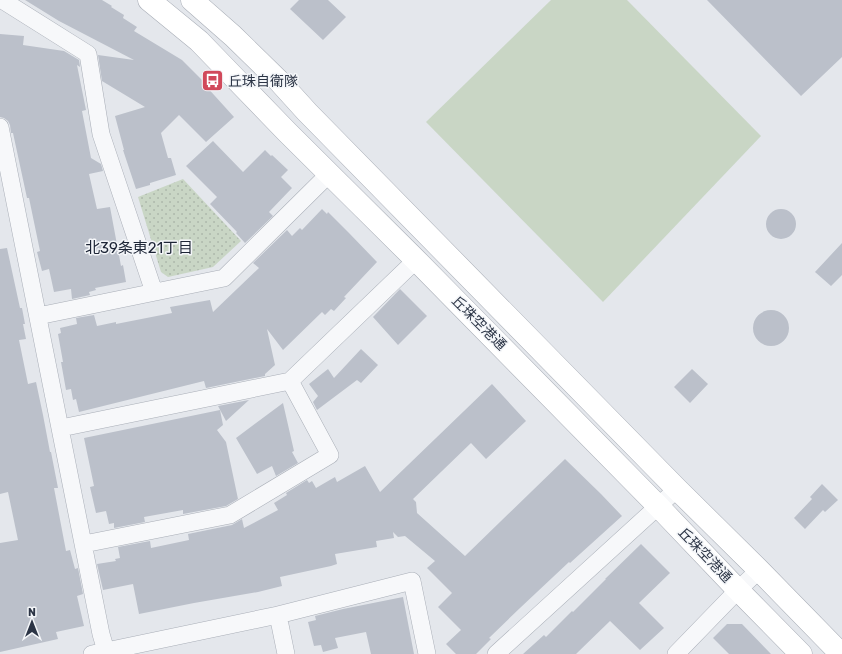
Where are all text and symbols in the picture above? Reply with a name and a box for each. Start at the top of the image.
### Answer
bus stop icon: 丘珠自衛隊 [199,68,225,94]
place label: 丘珠自衛隊 [228,73,298,90]
district label: 北39条東21丁目 [85,239,193,257]
street label: 丘珠空港通 [448,292,510,354]
street label: 丘珠空港通 [675,524,735,586]
north arrow [12,602,52,642]
text: N [28,606,36,619]

